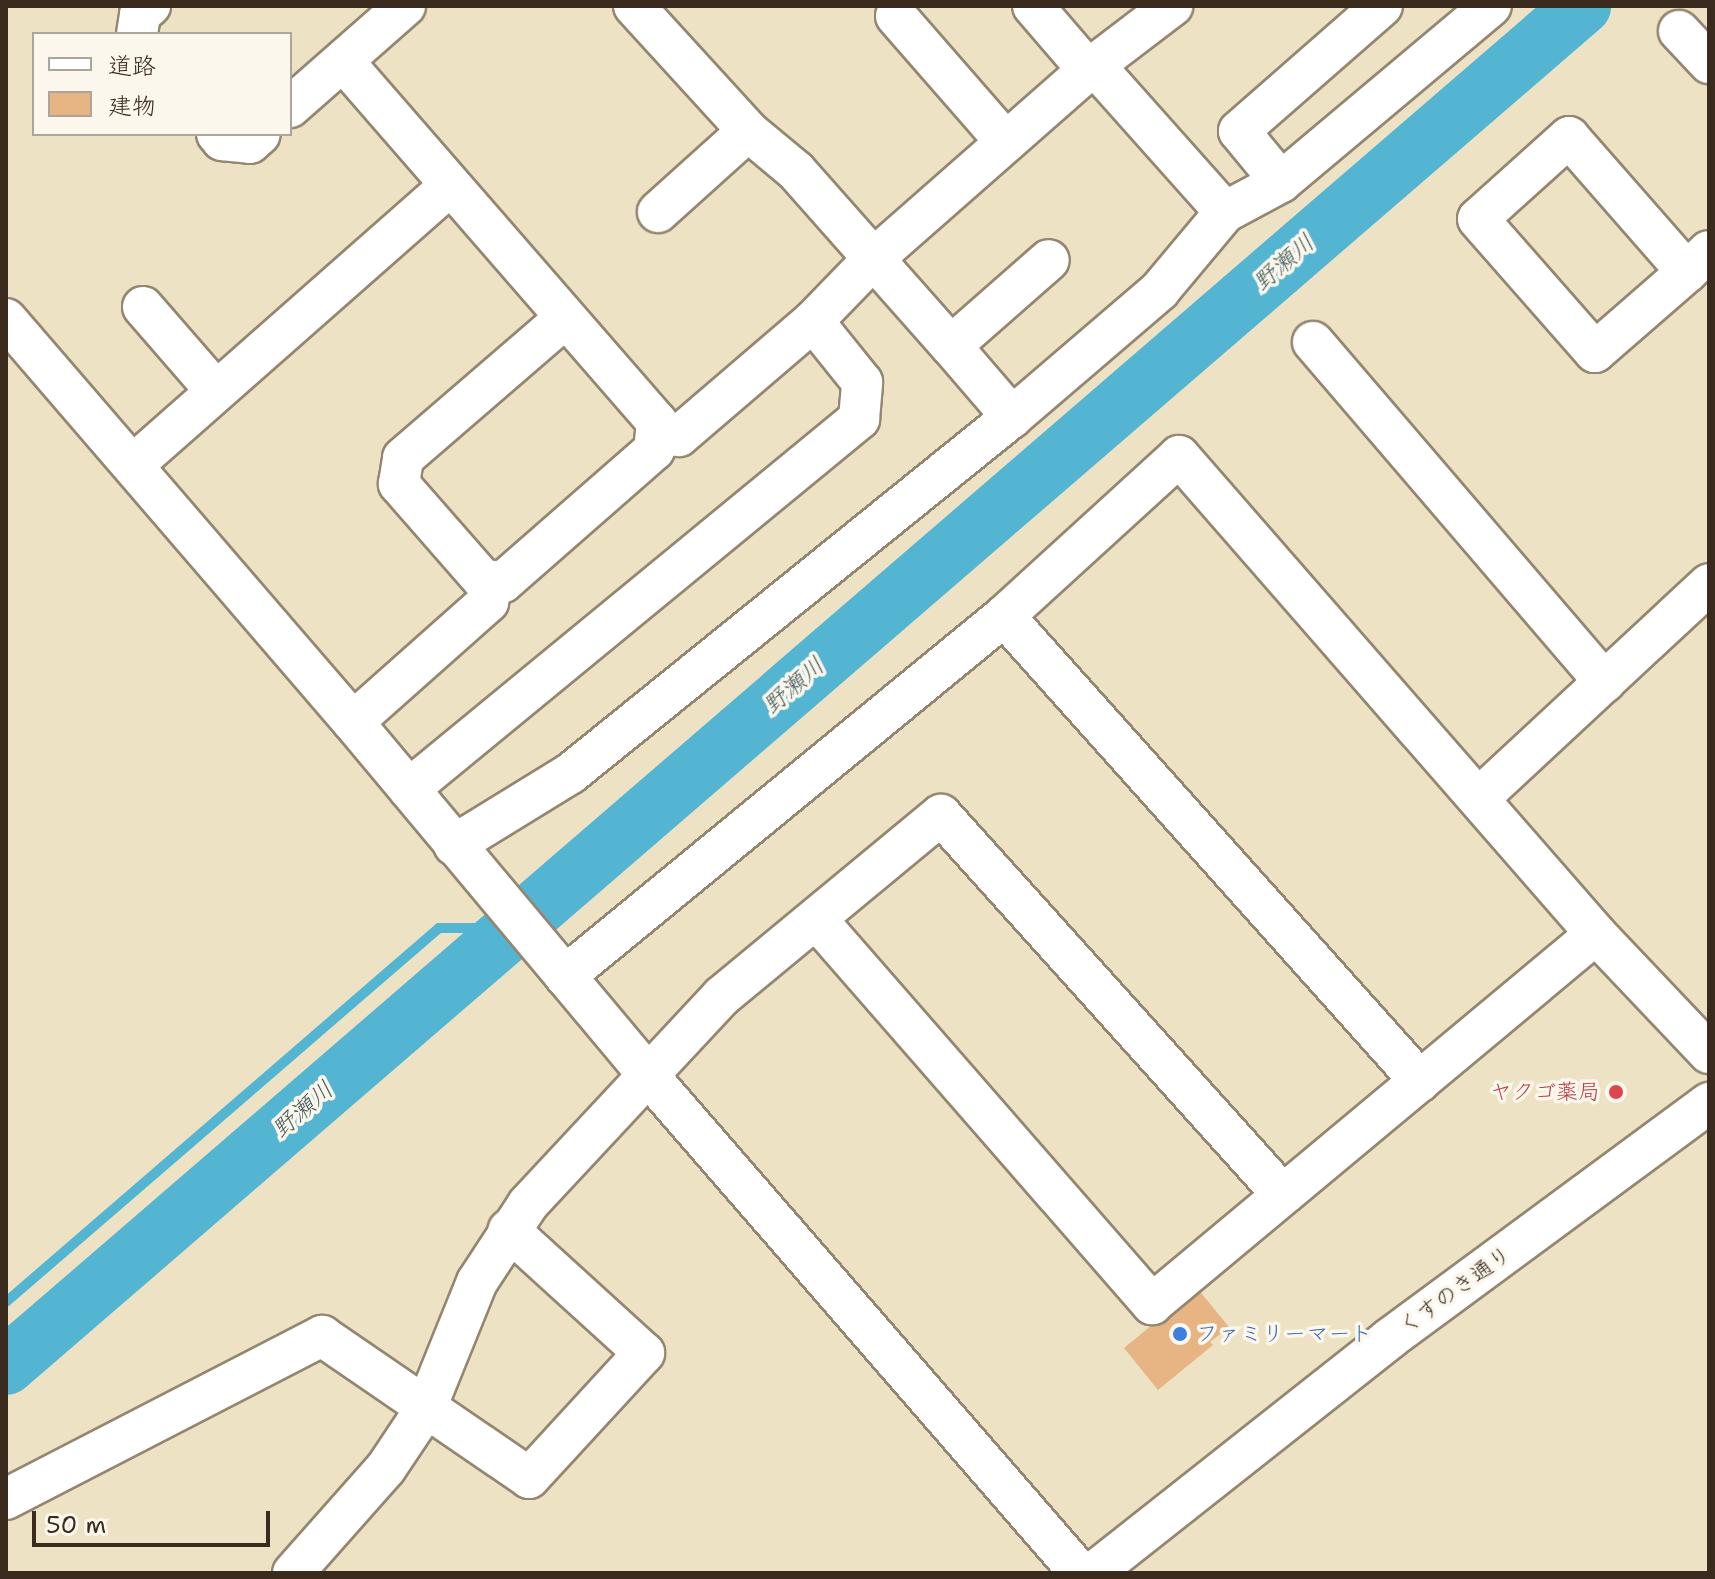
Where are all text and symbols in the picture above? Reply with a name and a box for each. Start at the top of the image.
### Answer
legend [32,32,292,136]
text: 道路 [108,50,156,82]
text: 建物 [108,90,156,122]
water label: 野瀬川 [1247,229,1321,297]
water label: 野瀬川 [757,652,831,720]
water label: 野瀬川 [266,1076,340,1144]
place label: ヤクゴ薬局 [1490,1079,1600,1105]
marker: ヤクゴ薬局 [1607,1083,1625,1101]
street label: くすのき通り [1394,1241,1516,1339]
place label: ファミリーマート [1196,1321,1372,1347]
marker: ファミリーマート [1171,1325,1189,1343]
scale bar [36,1495,274,1545]
text: 50 m [46,1509,106,1541]

